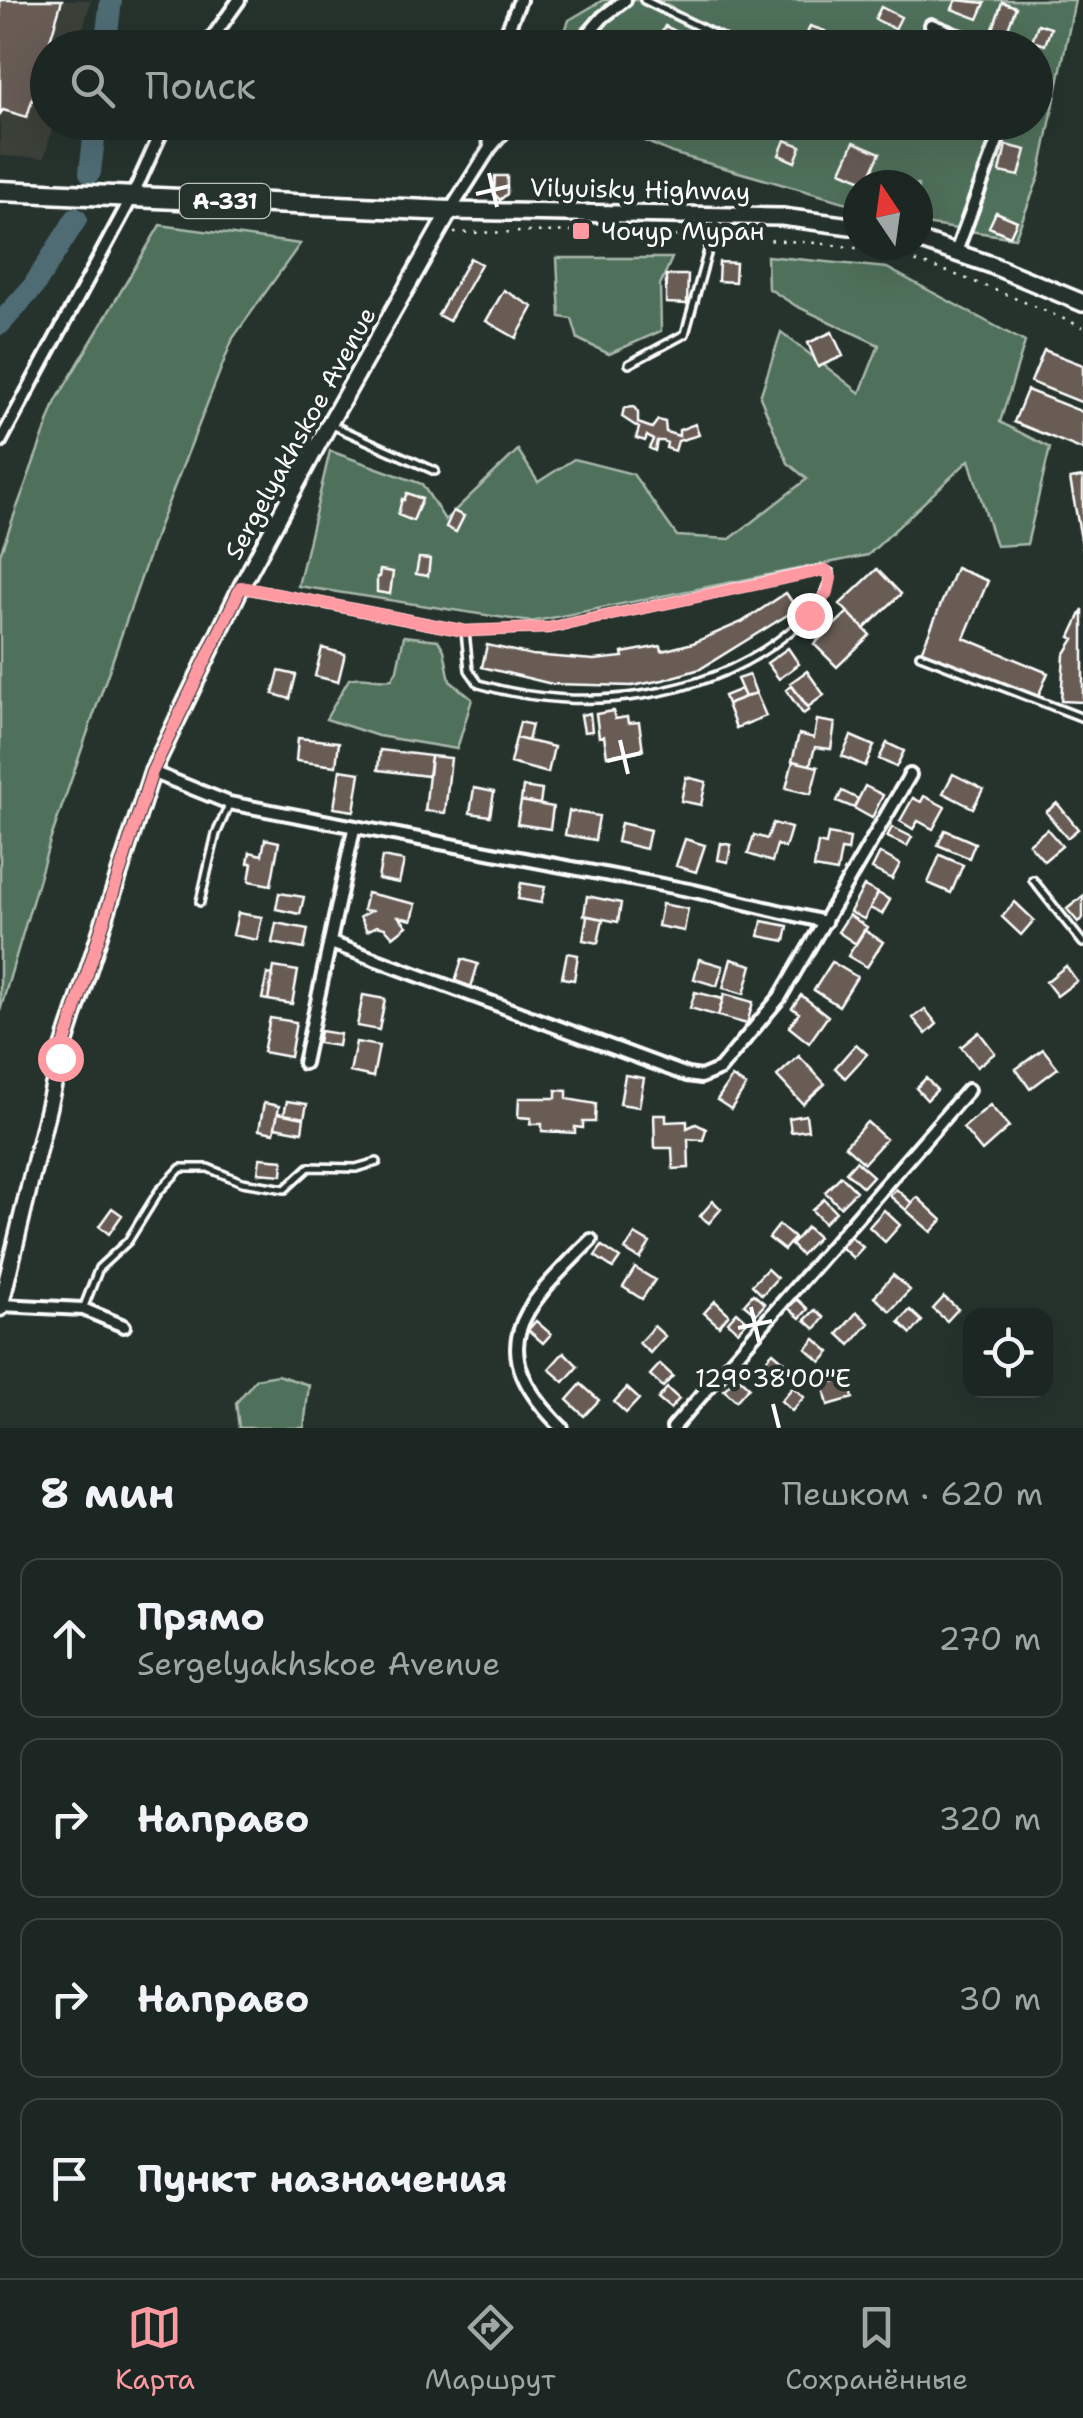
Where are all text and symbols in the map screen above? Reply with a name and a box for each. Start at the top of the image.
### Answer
search box [30,30,1053,140]
icon: search [65,58,120,113]
text: Поиск [145,60,256,111]
street label: Vilyuisky Highway [530,170,750,208]
north arrow [843,170,933,260]
road number: А-331 [180,184,270,218]
place label: Чочур Муран [601,214,765,248]
marker: Чочур Муран [570,220,592,242]
street label: Sergelyakhskoe Avenue [216,301,384,565]
route end [787,593,833,639]
route start [38,1036,84,1082]
map controls [963,1308,1053,1398]
button: locate [963,1308,1053,1398]
text: 129°38'00"E [695,1361,851,1395]
text: 8 мин [40,1465,175,1521]
text: Пешком · 620 m [782,1472,1043,1515]
text: Прямо [137,1591,265,1642]
icon: ahead [42,1611,97,1666]
text: 270 m [938,1617,1041,1660]
text: Sergelyakhskoe Avenue [137,1642,500,1685]
icon: right [42,1791,97,1846]
text: Направо [137,1793,310,1844]
text: 320 m [938,1797,1041,1840]
icon: right [42,1971,97,2026]
text: Направо [137,1973,310,2024]
text: 30 m [958,1977,1041,2020]
icon: arrive [42,2151,97,2206]
text: Пункт назначения [137,2153,507,2204]
tab: Карта [115,2300,195,2398]
tab: Маршрут [425,2300,555,2398]
tab: Сохранённые [785,2300,968,2398]

